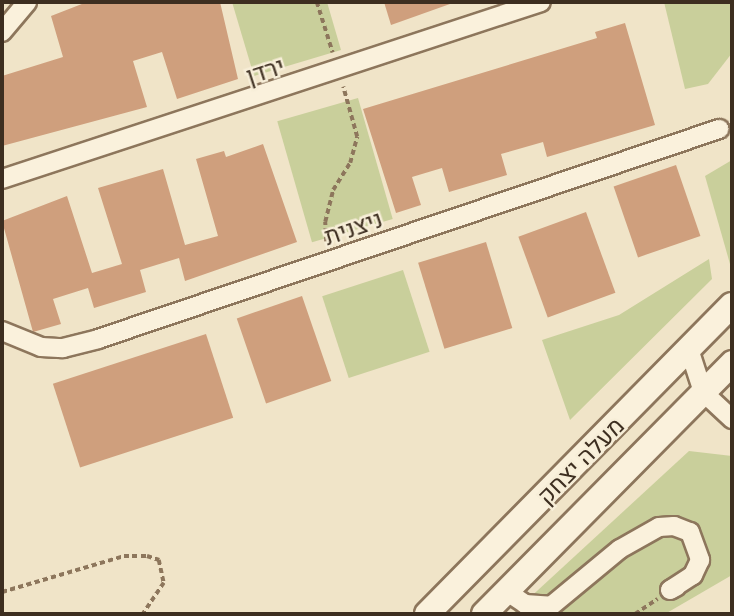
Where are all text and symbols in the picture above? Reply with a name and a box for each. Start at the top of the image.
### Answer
street label: ירדן [242,50,288,90]
street label: ניצנית [320,204,386,250]
street label: מעלה יצחק [530,410,630,510]

